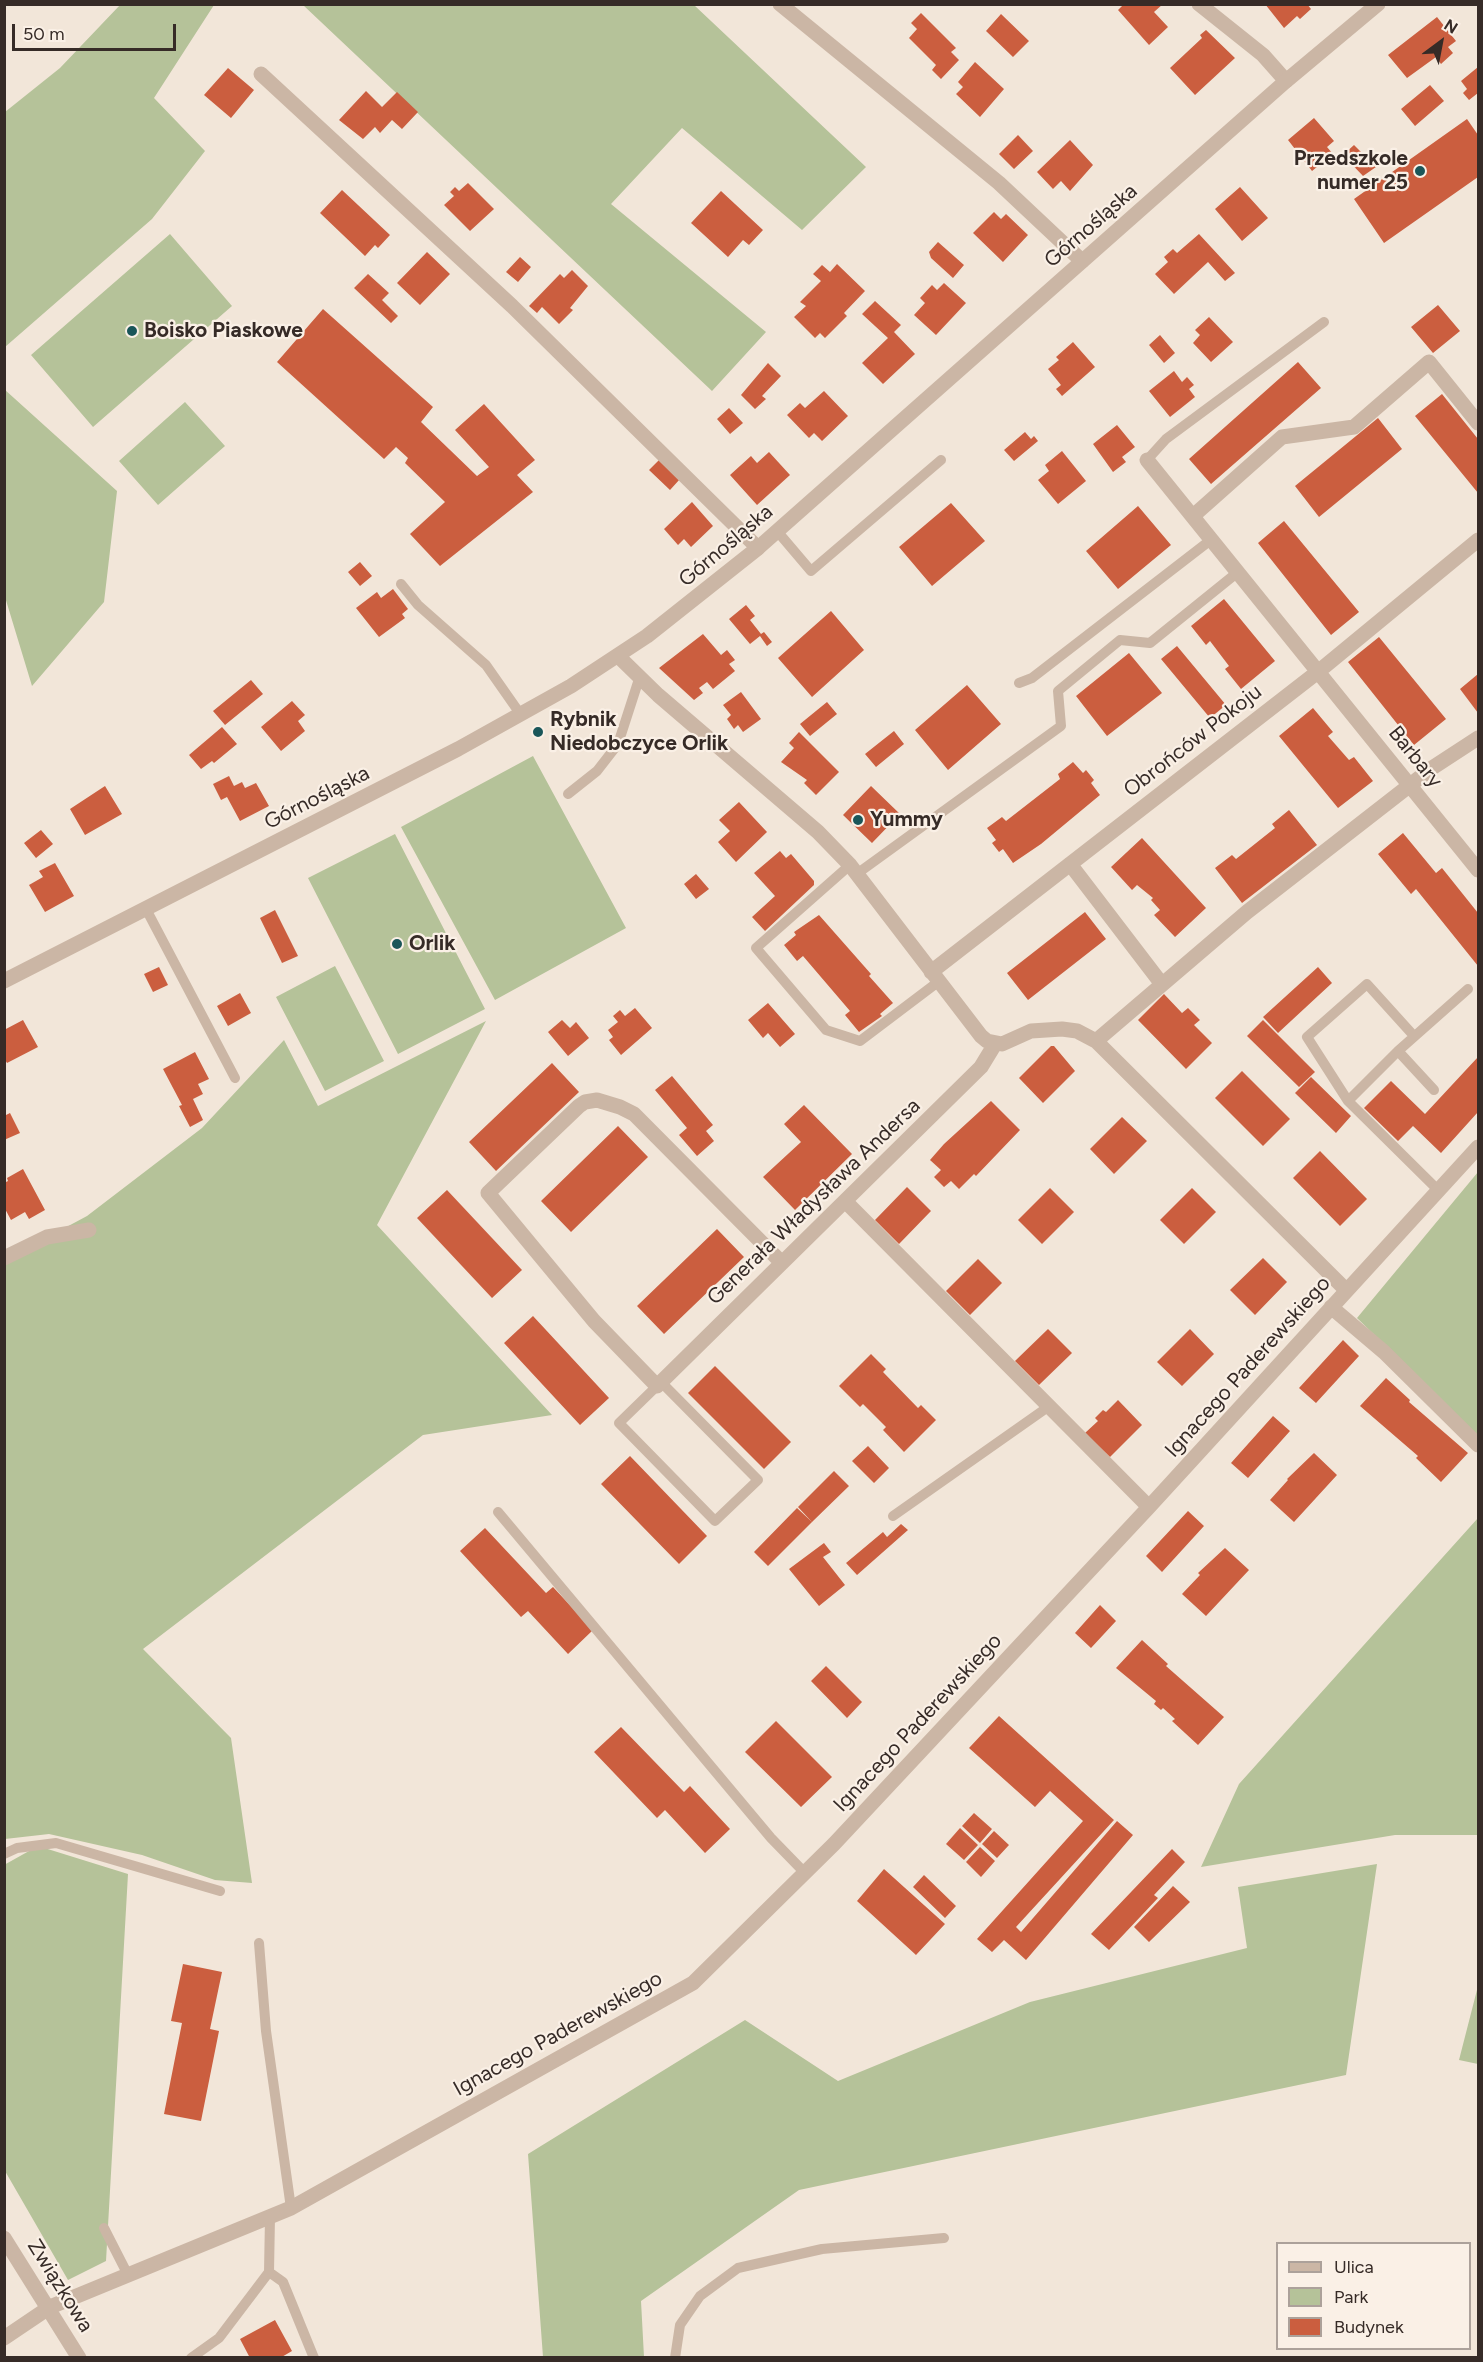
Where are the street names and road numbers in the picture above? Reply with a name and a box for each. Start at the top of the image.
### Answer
street label: Górnośląska [1039,179,1143,273]
street label: Górnośląska [674,499,778,593]
street label: Obrońców Pokoju [1119,679,1267,803]
street label: Barbary [1383,721,1447,793]
street label: Górnośląska [260,761,374,835]
street label: Generała Władysława Andersa [702,1094,926,1310]
street label: Ignacego Paderewskiego [1160,1271,1336,1463]
street label: Ignacego Paderewskiego [829,1628,1007,1818]
street label: Ignacego Paderewskiego [449,1966,667,2102]
street label: Związkowa [22,2235,98,2337]

